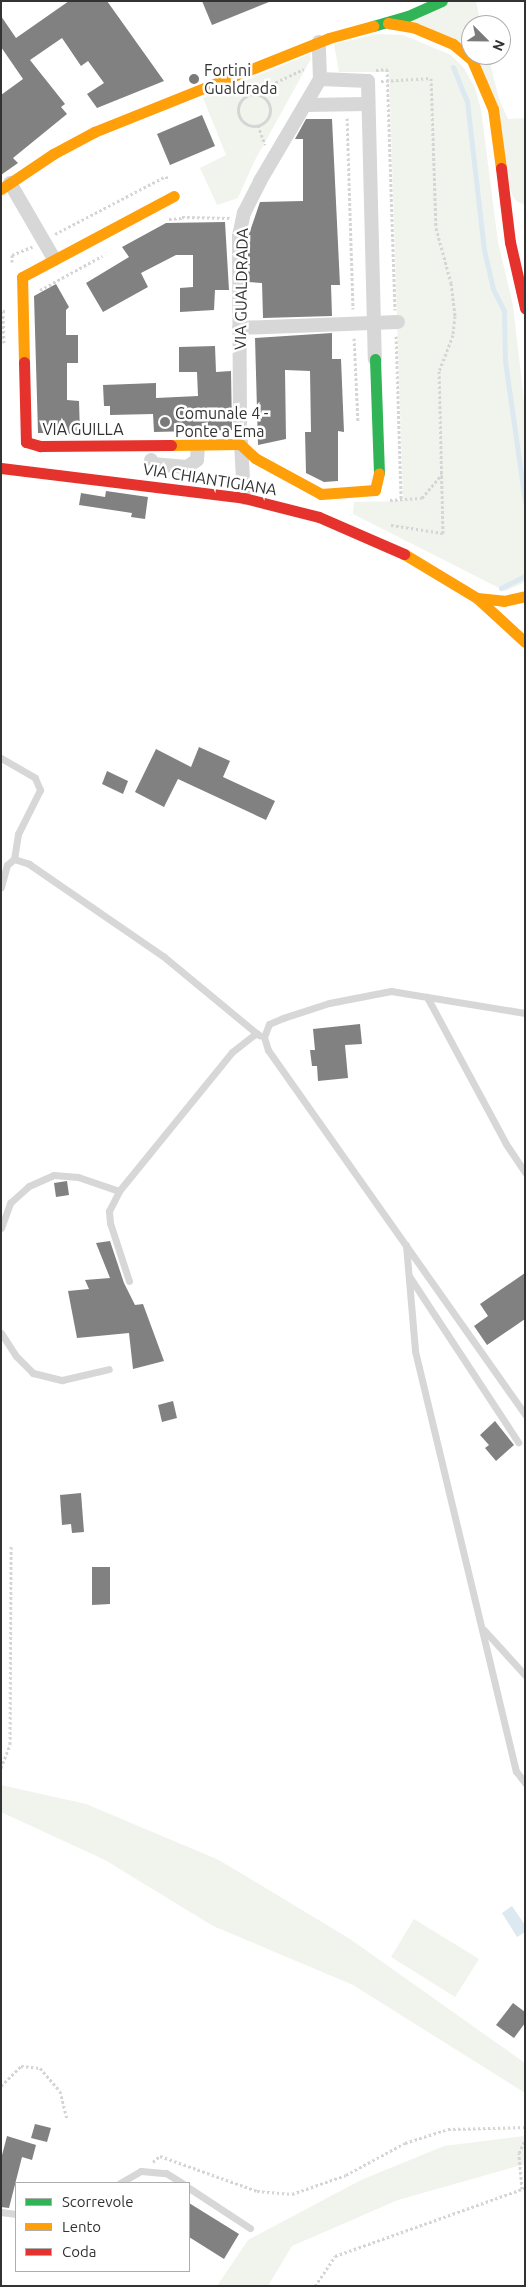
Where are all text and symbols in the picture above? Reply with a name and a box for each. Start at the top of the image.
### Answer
north arrow [461,15,511,65]
text: N [489,38,508,53]
place label: Fortini Gualdrada [204,60,277,98]
marker: Fortini Gualdrada [188,73,200,85]
street label: VIA GUALDRADA [230,228,252,350]
place label: Comunale 4 - Ponte a Ema [175,403,268,441]
marker: Comunale 4 - Ponte a Ema [159,416,171,428]
street label: VIA GUILLA [42,419,124,439]
street label: VIA CHIANTIGIANA [142,459,278,499]
legend [15,2182,190,2272]
text: Scorrevole [62,2193,133,2210]
text: Lento [62,2218,101,2235]
text: Coda [62,2243,96,2260]

